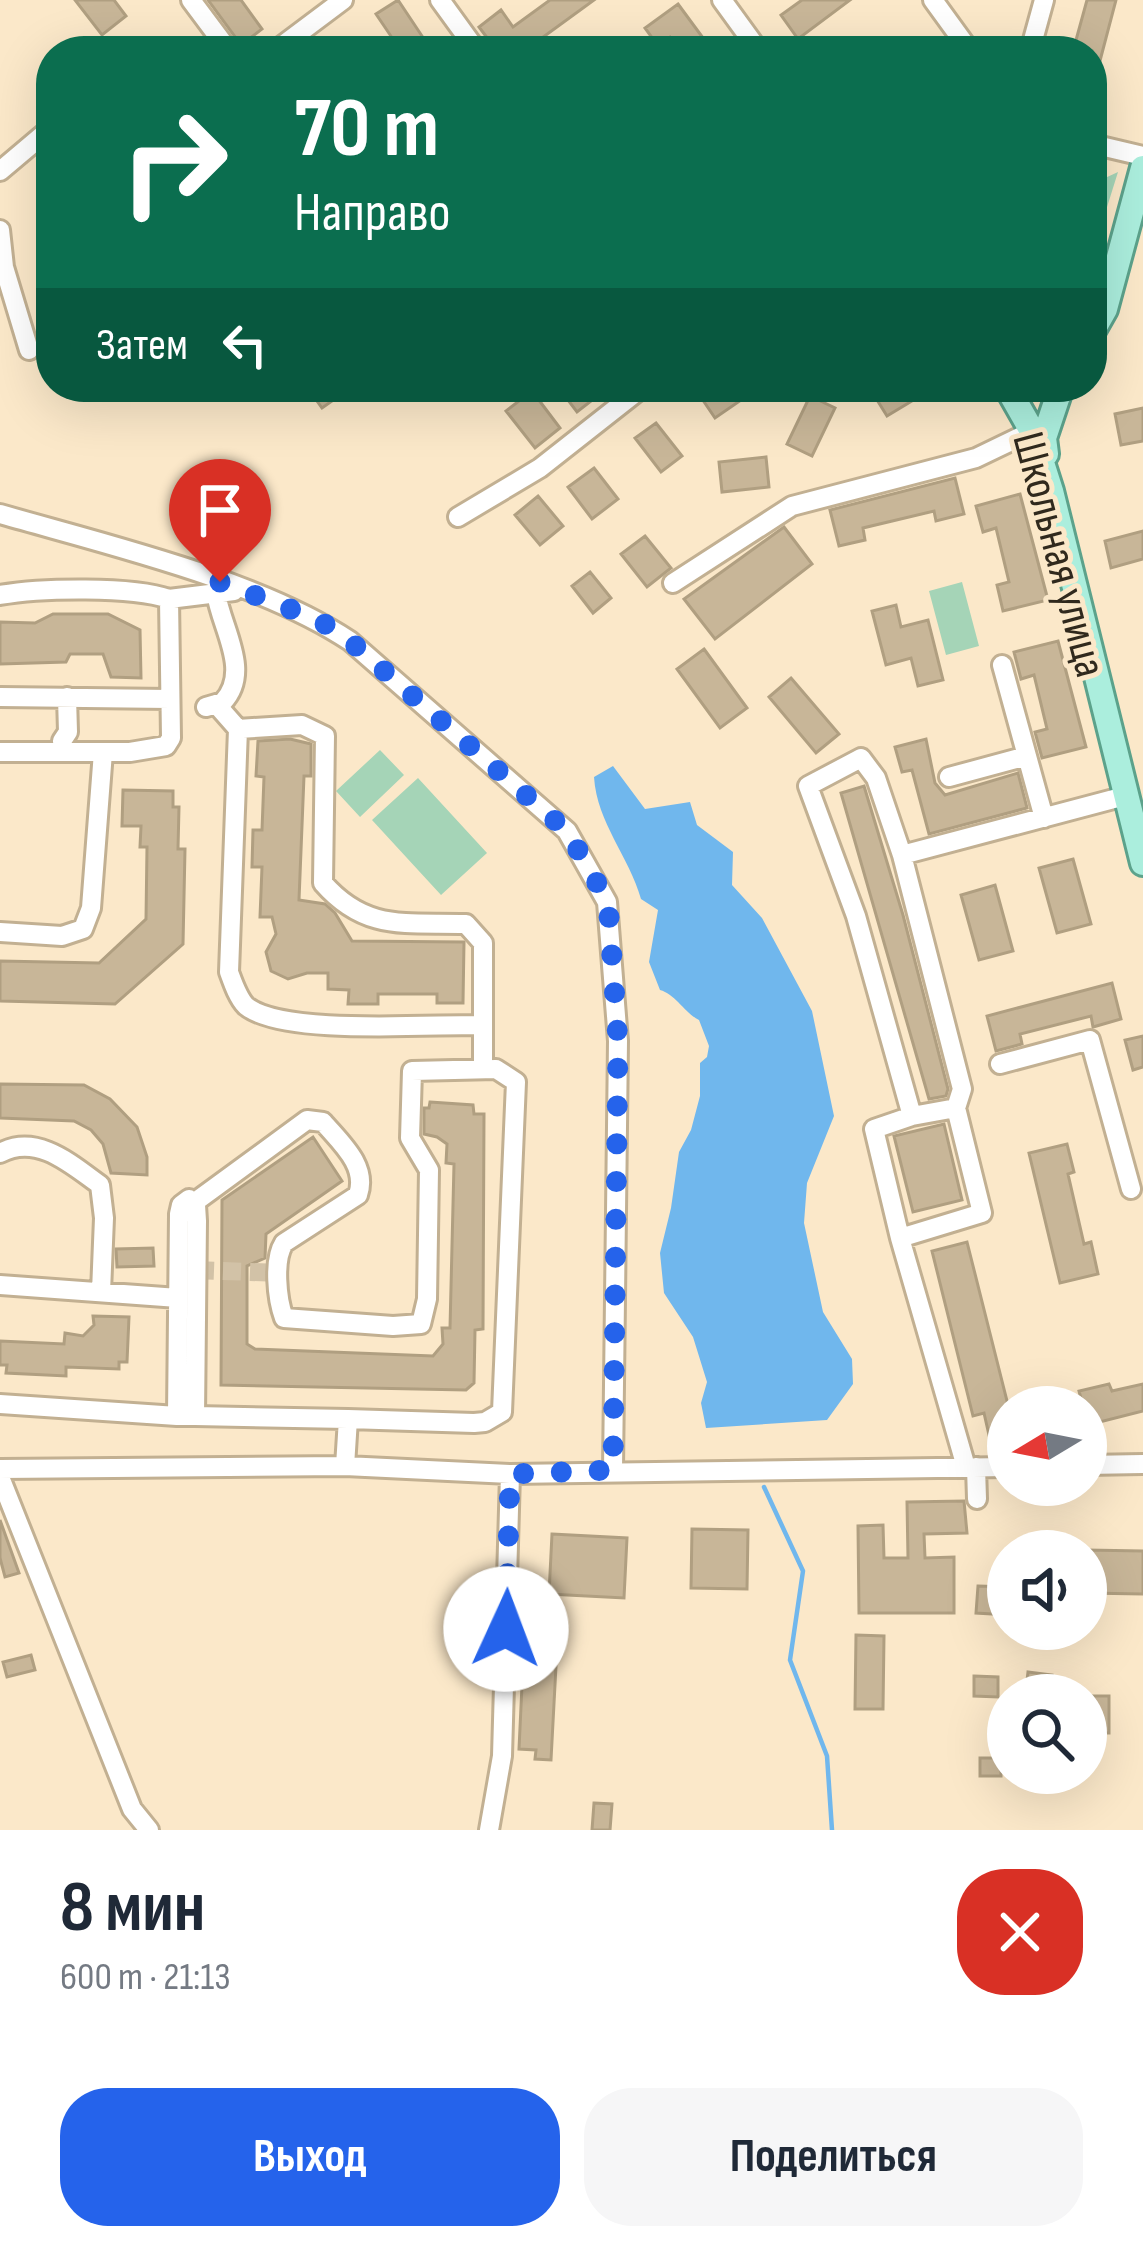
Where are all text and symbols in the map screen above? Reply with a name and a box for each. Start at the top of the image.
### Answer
text: 70 m [294,79,439,180]
icon: right [96,84,252,240]
text: Направо [294,181,451,246]
icon: left [212,312,278,378]
text: Затем [96,318,188,373]
street label: Школьная улица [1000,426,1118,683]
pin [169,459,271,582]
icon: arrive [187,477,253,543]
north arrow [987,1386,1107,1506]
map controls [987,1386,1107,1794]
button: sound [987,1530,1107,1650]
position arrow [443,1566,569,1692]
button: search [987,1674,1107,1794]
text: 8 мин [60,1865,205,1952]
button: close [957,1869,1083,1995]
text: 600 m · 21:13 [60,1954,230,2001]
button: Выход [60,2088,560,2226]
button: Поделиться [584,2088,1083,2226]

